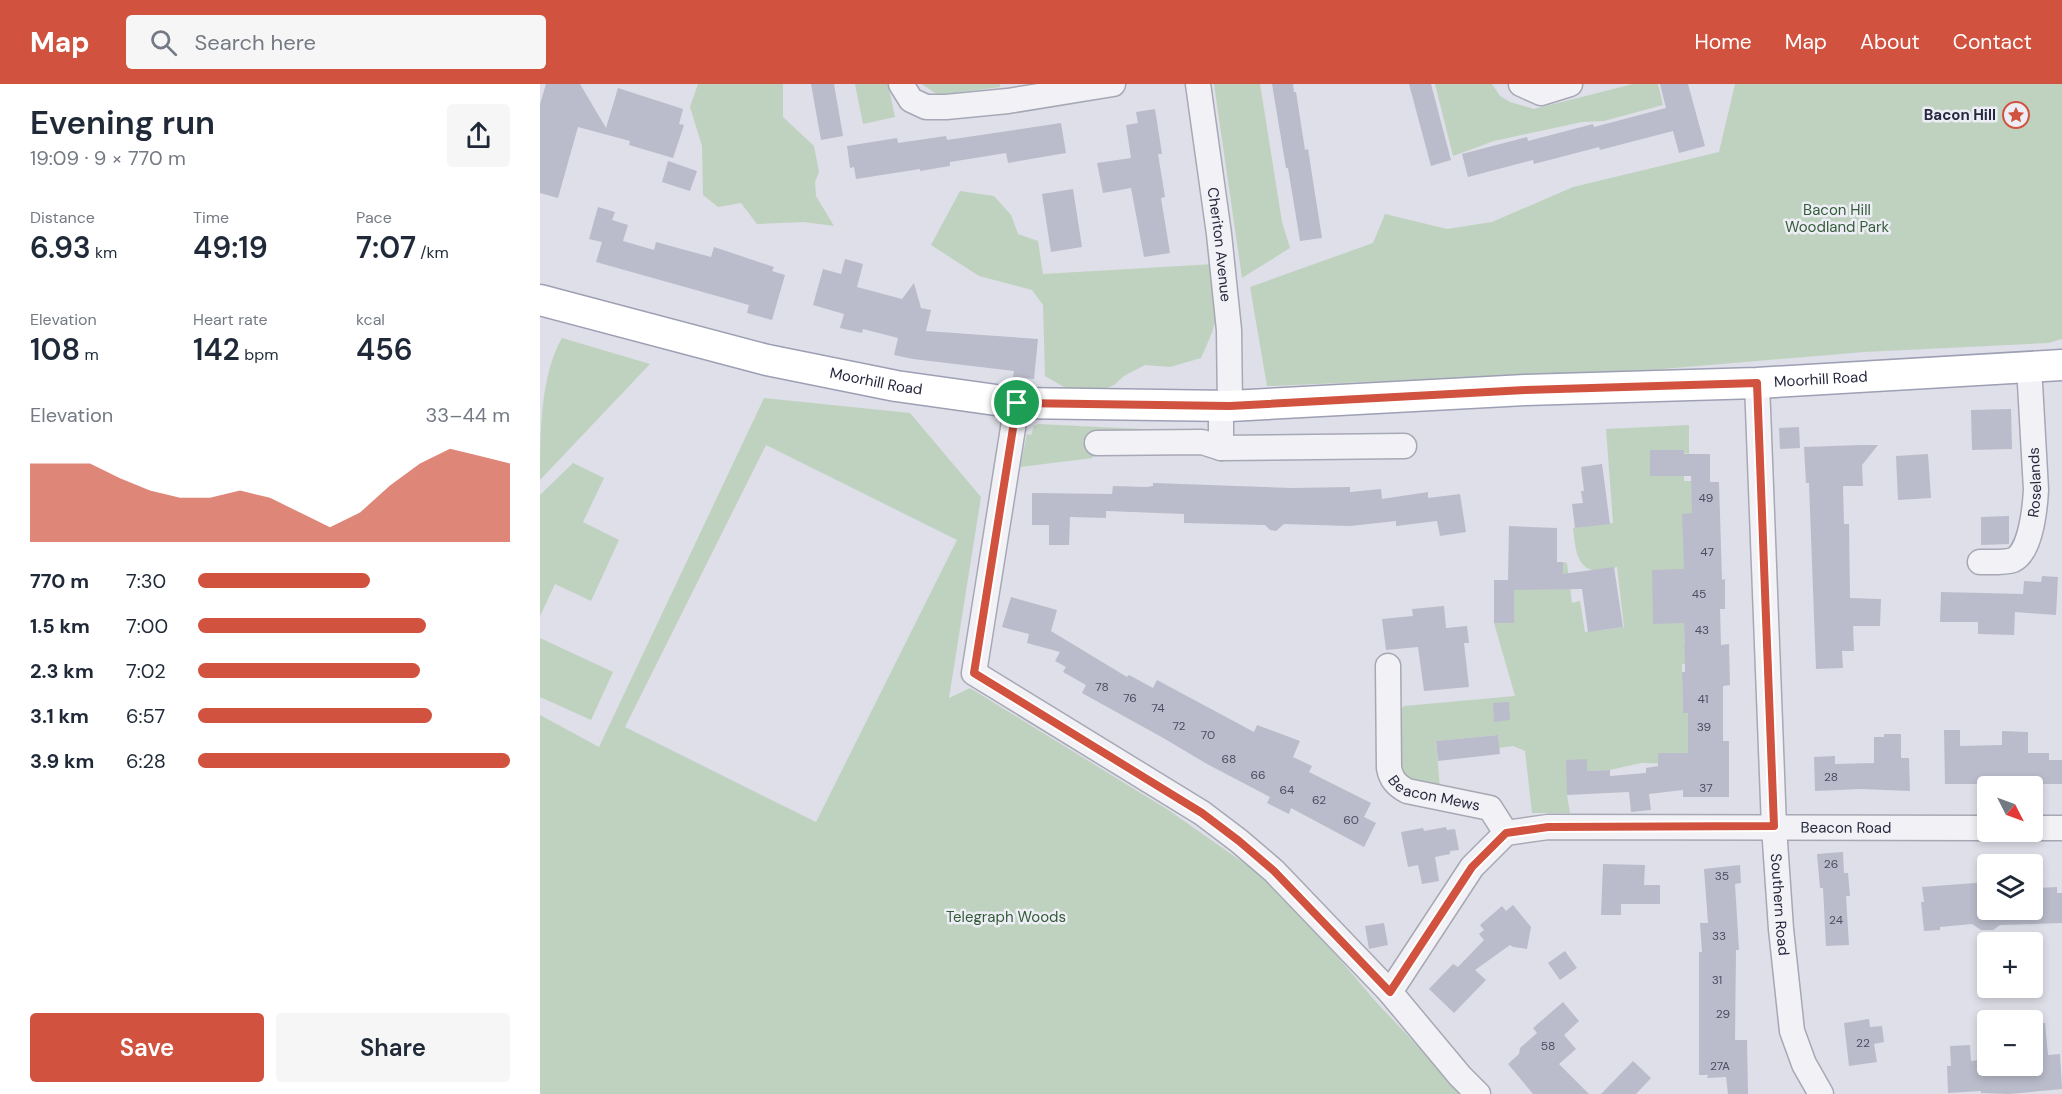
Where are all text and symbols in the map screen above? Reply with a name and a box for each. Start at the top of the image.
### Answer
search box [126,15,546,69]
text: Map [30,24,90,61]
icon: search [147,26,180,59]
text: Search here [195,28,316,57]
text: Home [1694,28,1752,56]
text: Map [1785,28,1827,56]
text: About [1860,28,1920,56]
text: Contact [1953,28,2032,56]
place icon: Bacon Hill [2001,100,2031,130]
text: Evening run [30,101,215,144]
button: share [447,104,510,167]
place label: Bacon Hill [1924,105,1996,125]
text: 19:09 · 9 × 770 m [30,145,186,171]
street label: Cheriton Avenue [1203,186,1236,303]
park label: Bacon Hill Woodland Park [1785,200,1889,237]
text: Distance [30,207,95,228]
text: Time [193,207,229,228]
text: Pace [356,207,392,228]
text: 6.93 [30,228,91,267]
text: 49:19 [193,228,268,267]
text: 7:07 [356,228,416,267]
text: km [91,242,117,263]
text: /km [416,242,449,263]
text: Elevation [30,309,97,330]
text: Heart rate [193,309,268,330]
text: kcal [356,309,385,330]
text: 108 [30,330,80,369]
text: 142 [193,330,240,369]
text: 456 [356,330,413,369]
text: m [80,344,99,365]
text: bpm [240,344,278,365]
street label: Moorhill Road [828,363,924,400]
street label: Moorhill Road [1773,366,1868,392]
pin [991,377,1042,428]
icon: arrive [1000,386,1033,419]
text: Elevation [30,402,113,428]
text: 33–44 m [426,402,510,428]
street label: Roselands [2023,447,2046,519]
house number: 49 [1699,490,1713,506]
house number: 47 [1700,544,1714,560]
text: 770 m [30,568,89,594]
text: 7:30 [126,568,166,594]
house number: 45 [1692,586,1706,602]
text: 1.5 km [30,613,90,639]
text: 7:00 [126,613,168,639]
house number: 43 [1695,622,1709,638]
text: 2.3 km [30,658,94,684]
text: 7:02 [126,658,166,684]
house number: 78 [1095,679,1109,695]
house number: 76 [1123,690,1137,706]
house number: 41 [1697,691,1709,707]
house number: 74 [1152,700,1164,716]
text: 3.1 km [30,703,89,729]
text: 6:57 [126,703,165,729]
house number: 72 [1172,718,1186,734]
house number: 39 [1697,719,1711,735]
house number: 70 [1201,727,1215,743]
text: 3.9 km [30,748,94,774]
text: 6:28 [126,748,166,774]
house number: 68 [1222,751,1236,767]
house number: 66 [1250,767,1266,783]
house number: 28 [1824,769,1838,785]
street label: Beacon Mews [1383,771,1482,816]
north arrow [1977,776,2043,842]
map controls [1977,776,2043,1076]
house number: 37 [1699,780,1713,796]
house number: 64 [1280,782,1294,798]
house number: 62 [1312,792,1326,808]
house number: 60 [1343,812,1359,828]
street label: Beacon Road [1801,818,1891,838]
street label: Southern Road [1766,853,1794,957]
button: layers [1977,854,2043,920]
house number: 26 [1824,856,1838,872]
house number: 35 [1715,868,1729,884]
park label: Telegraph Woods [946,907,1066,927]
house number: 24 [1829,912,1843,928]
house number: 33 [1712,928,1726,944]
button: + [1977,932,2043,998]
house number: 31 [1712,972,1722,988]
house number: 29 [1716,1006,1730,1022]
button: − [1977,1010,2043,1076]
button: Save [30,1013,264,1082]
button: Share [276,1013,510,1082]
house number: 22 [1856,1035,1870,1051]
house number: 58 [1541,1038,1555,1054]
house number: 27A [1710,1058,1730,1074]

